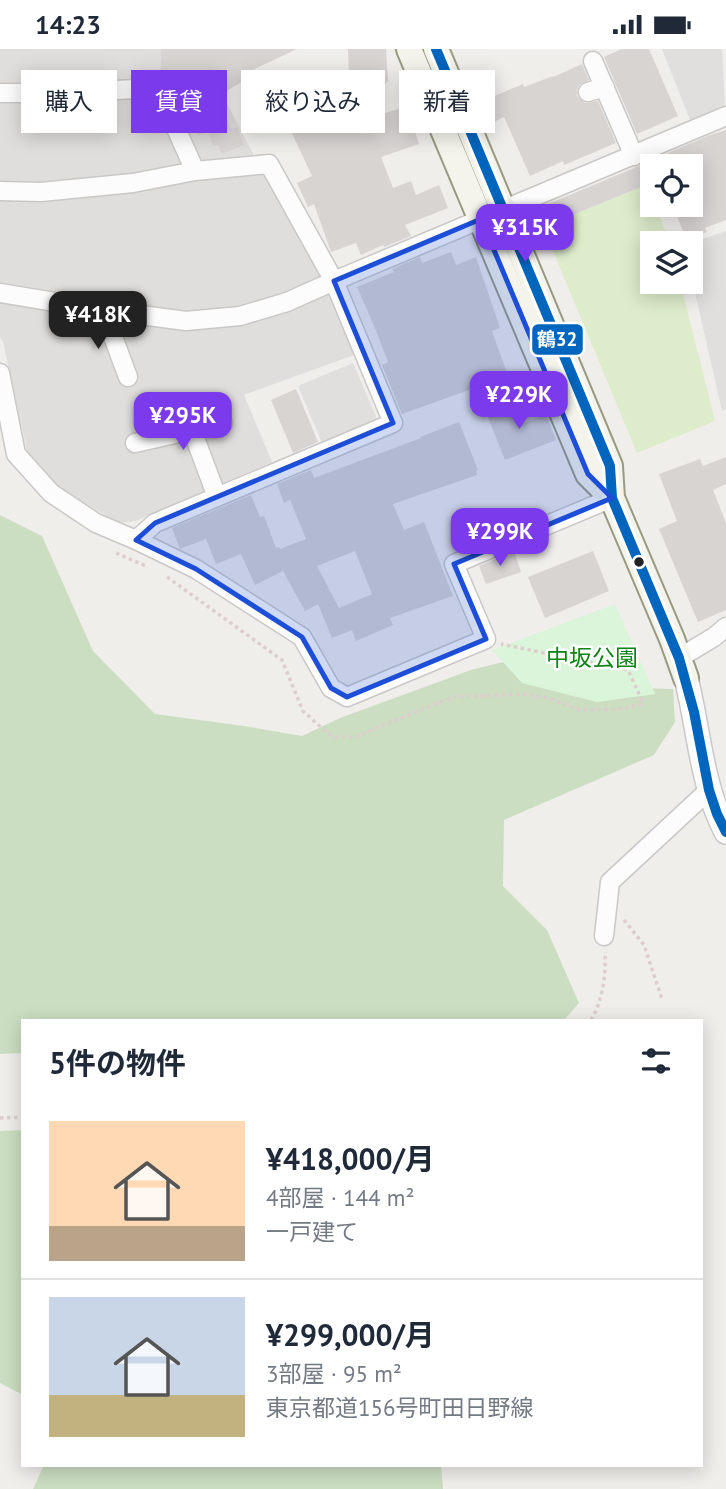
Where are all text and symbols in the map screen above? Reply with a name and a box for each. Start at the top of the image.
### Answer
text: 14:23 [35,8,101,41]
chip: 購入 [21,70,117,133]
chip: 賃貸 [131,70,227,133]
chip: 絞り込み [241,70,385,133]
chip: 新着 [399,70,495,133]
map controls [640,154,703,294]
button: locate [640,154,703,217]
pin: ¥315K [476,205,574,264]
text: ¥315K [492,212,558,241]
button: layers [640,231,703,294]
pin: ¥418K [49,292,147,351]
text: ¥418K [65,299,131,328]
line badge: 鶴32 [531,323,584,356]
text: 鶴32 [537,327,577,351]
pin: ¥229K [470,371,568,431]
text: ¥229K [486,379,552,408]
pin: ¥295K [134,393,232,452]
text: ¥295K [150,400,216,429]
pin: ¥299K [451,509,549,568]
text: ¥299K [467,516,533,545]
unlabelled marker [632,555,646,569]
park label: 中坂公園 [546,643,638,672]
icon: filters [637,1042,675,1080]
text: 5件の物件 [49,1043,186,1082]
text: ¥418,000/月 [266,1139,435,1178]
icon: home [105,1149,189,1233]
text: 4部屋 · 144 m² [266,1183,414,1212]
text: 一戸建て [266,1217,358,1246]
text: ¥299,000/月 [266,1315,435,1354]
icon: home [105,1325,189,1409]
text: 3部屋 · 95 m² [266,1359,402,1388]
text: 東京都道156号町田日野線 [266,1393,534,1422]

